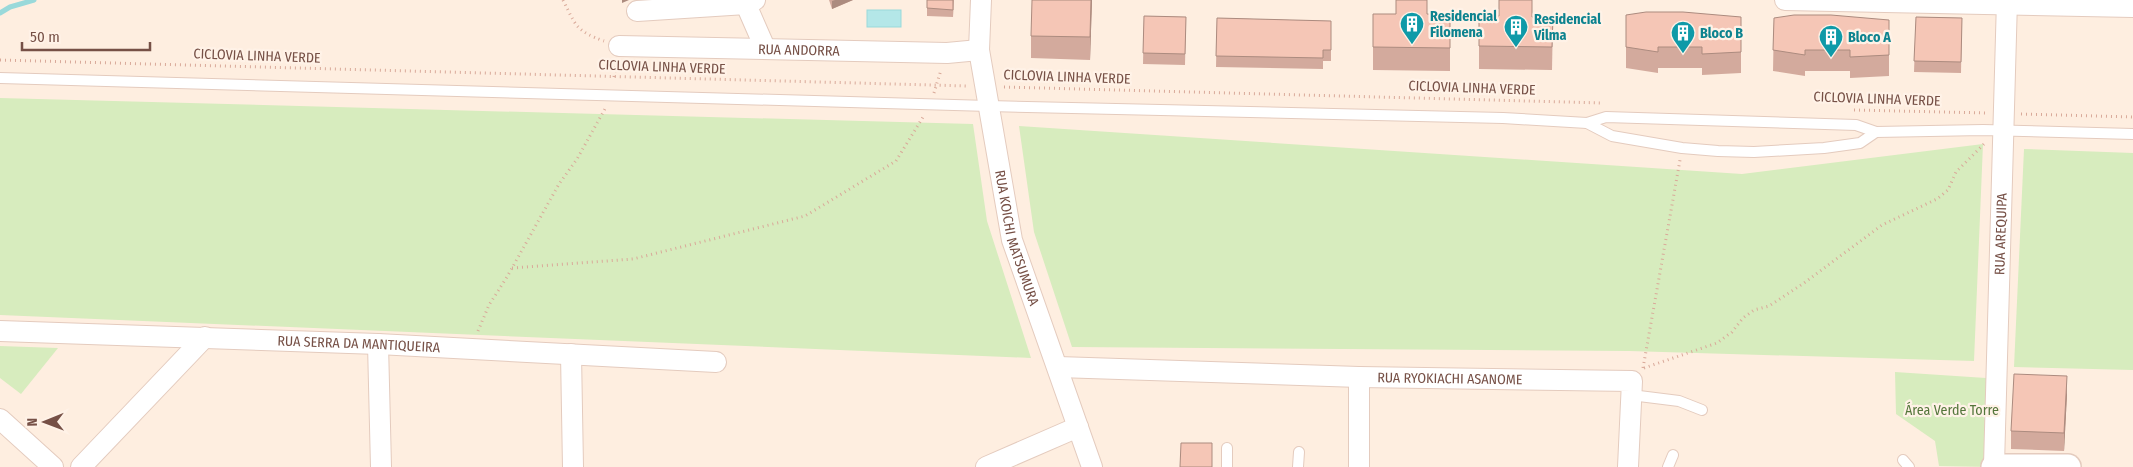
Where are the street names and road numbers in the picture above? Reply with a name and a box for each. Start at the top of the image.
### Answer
street label: RUA ANDORRA [758,40,841,59]
street label: CICLOVIA LINHA VERDE [193,45,321,67]
street label: CICLOVIA LINHA VERDE [598,56,726,78]
street label: CICLOVIA LINHA VERDE [1003,66,1131,88]
street label: CICLOVIA LINHA VERDE [1408,77,1536,99]
street label: CICLOVIA LINHA VERDE [1813,88,1941,110]
street label: RUA KOICHI MATSUMURA [992,169,1043,309]
street label: RUA AREQUIPA [1991,192,2010,275]
street label: RUA SERRA DA MANTIQUEIRA [277,332,441,356]
street label: RUA RYOKIACHI ASANOME [1377,369,1523,388]

